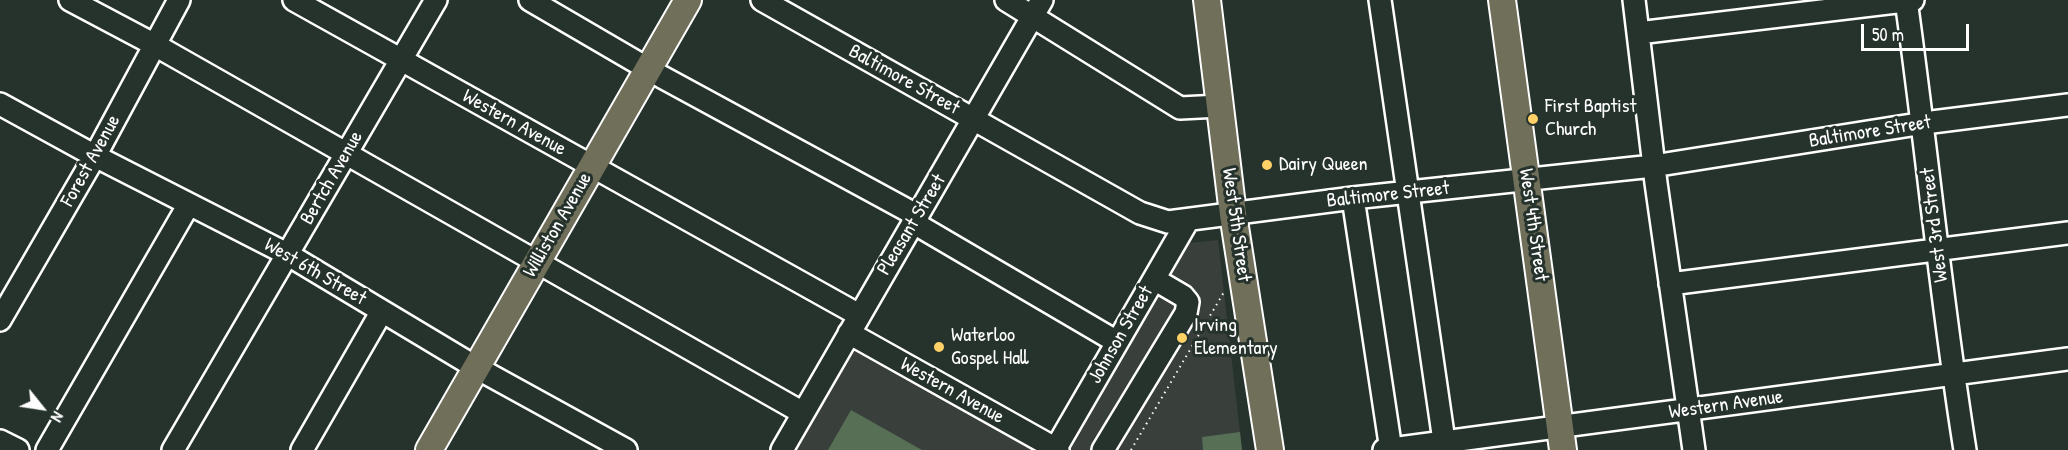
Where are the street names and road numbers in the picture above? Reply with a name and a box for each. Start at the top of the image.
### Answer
street label: Baltimore Street [844,40,964,120]
street label: Western Avenue [458,85,570,161]
street label: Forest Avenue [56,111,126,211]
street label: Baltimore Street [1807,111,1933,153]
street label: Bertch Avenue [296,127,368,229]
street label: West 3rd Street [1916,166,1954,284]
street label: West 5th Street [1216,167,1256,283]
street label: West 4th Street [1513,167,1553,283]
street label: Williston Avenue [518,168,598,282]
street label: Pleasant Street [873,170,951,280]
street label: Baltimore Street [1326,177,1450,213]
street label: West 6th Street [260,233,370,311]
street label: Johnson Street [1083,282,1159,388]
street label: Western Avenue [896,353,1008,429]
street label: Western Avenue [1667,385,1785,425]

